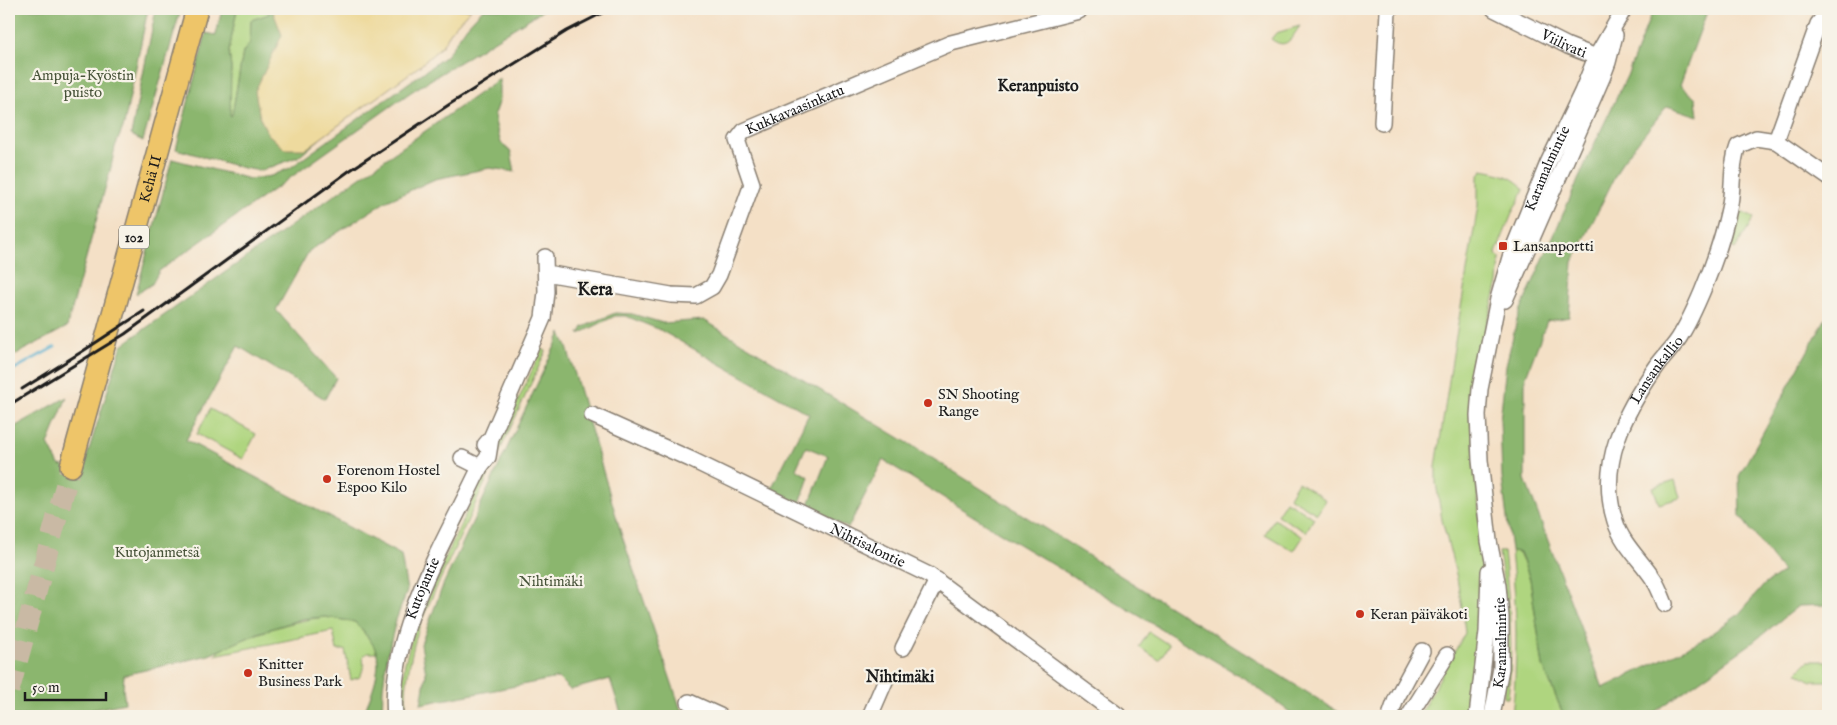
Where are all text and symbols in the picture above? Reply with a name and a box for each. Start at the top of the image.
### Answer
street label: Viilivati [1537,25,1589,62]
park label: Ampuja-Kyöstin puisto [31,66,134,102]
district label: Keranpuisto [997,77,1079,97]
street label: Kukkavaasinkatu [743,80,847,139]
street label: Karamalmintie [1520,123,1574,214]
street label: Kehä II [135,152,166,205]
road number: 102 [119,226,149,248]
place label: Lansanportti [1513,237,1594,256]
marker: Lansanportti [1497,240,1509,252]
district label: Kera [577,279,614,302]
street label: Lansankallio [1626,332,1688,407]
place label: SN Shooting Range [938,385,1020,421]
marker: SN Shooting Range [922,397,934,409]
place label: Forenom Hostel Espoo Kilo [337,461,441,497]
marker: Forenom Hostel Espoo Kilo [321,473,333,485]
street label: Nihtisalontie [827,519,909,572]
park label: Kutojanmetsä [114,543,200,562]
street label: Kutojantie [401,554,444,622]
park label: Nihtimäki [519,572,583,591]
street label: Karamalmintie [1488,596,1511,690]
place label: Keran päiväkoti [1370,605,1468,624]
marker: Keran päiväkoti [1354,608,1366,620]
place label: Knitter Business Park [258,655,343,691]
marker: Knitter Business Park [242,667,254,679]
district label: Nihtimäki [865,668,935,688]
scale bar [25,670,106,702]
text: 50 m [32,678,60,697]

